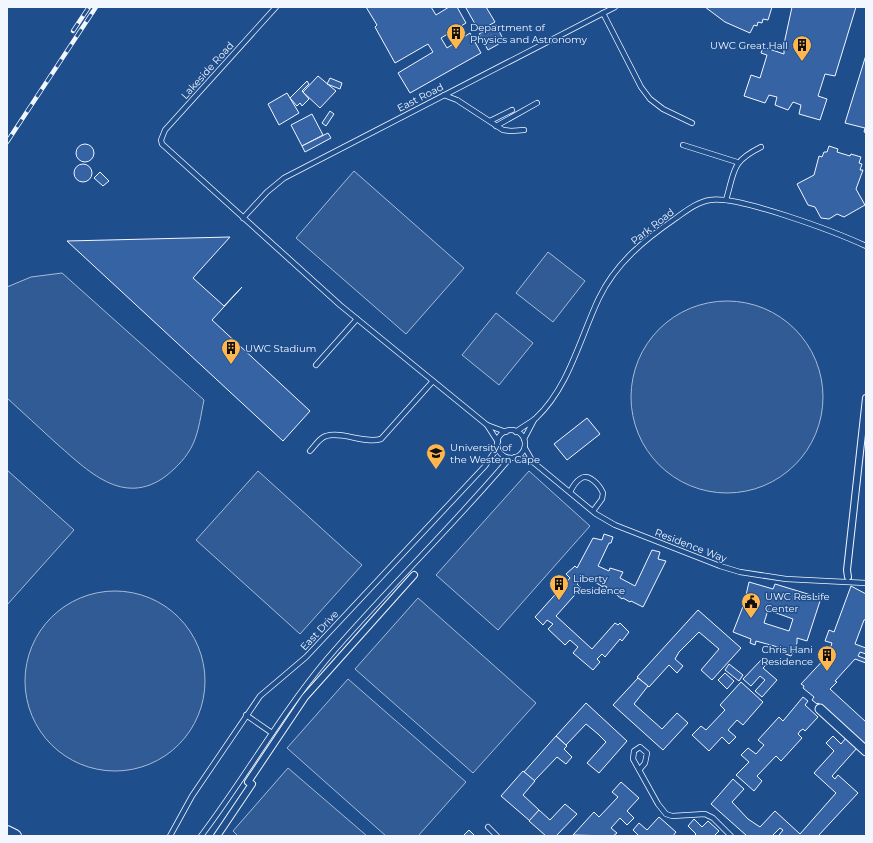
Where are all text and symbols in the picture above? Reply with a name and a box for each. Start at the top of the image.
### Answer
place label: Department of Physics and Astronomy [470,21,588,46]
building icon: Department of Physics and Astronomy [445,22,467,50]
building icon: UWC Great Hall [791,34,813,62]
street label: Lakeside Road [178,39,237,102]
place label: UWC Great Hall [710,39,788,52]
street label: East Road [395,80,446,115]
street label: Park Road [628,205,677,247]
building icon: UWC Stadium [220,337,242,365]
place label: UWC Stadium [245,342,316,355]
place label: University of the Western Cape [450,441,540,466]
school or university icon: University of the Western Cape [425,442,447,470]
street label: Residence Way [653,526,729,565]
place label: Liberty Residence [573,572,625,597]
building icon: Liberty Residence [548,573,570,601]
place label: UWC ResLife Center [765,590,830,615]
public building icon: UWC ResLife Center [740,591,762,619]
street label: East Drive [297,608,341,653]
place label: Chris Hani Residence [761,643,813,668]
building icon: Chris Hani Residence [816,644,838,672]

